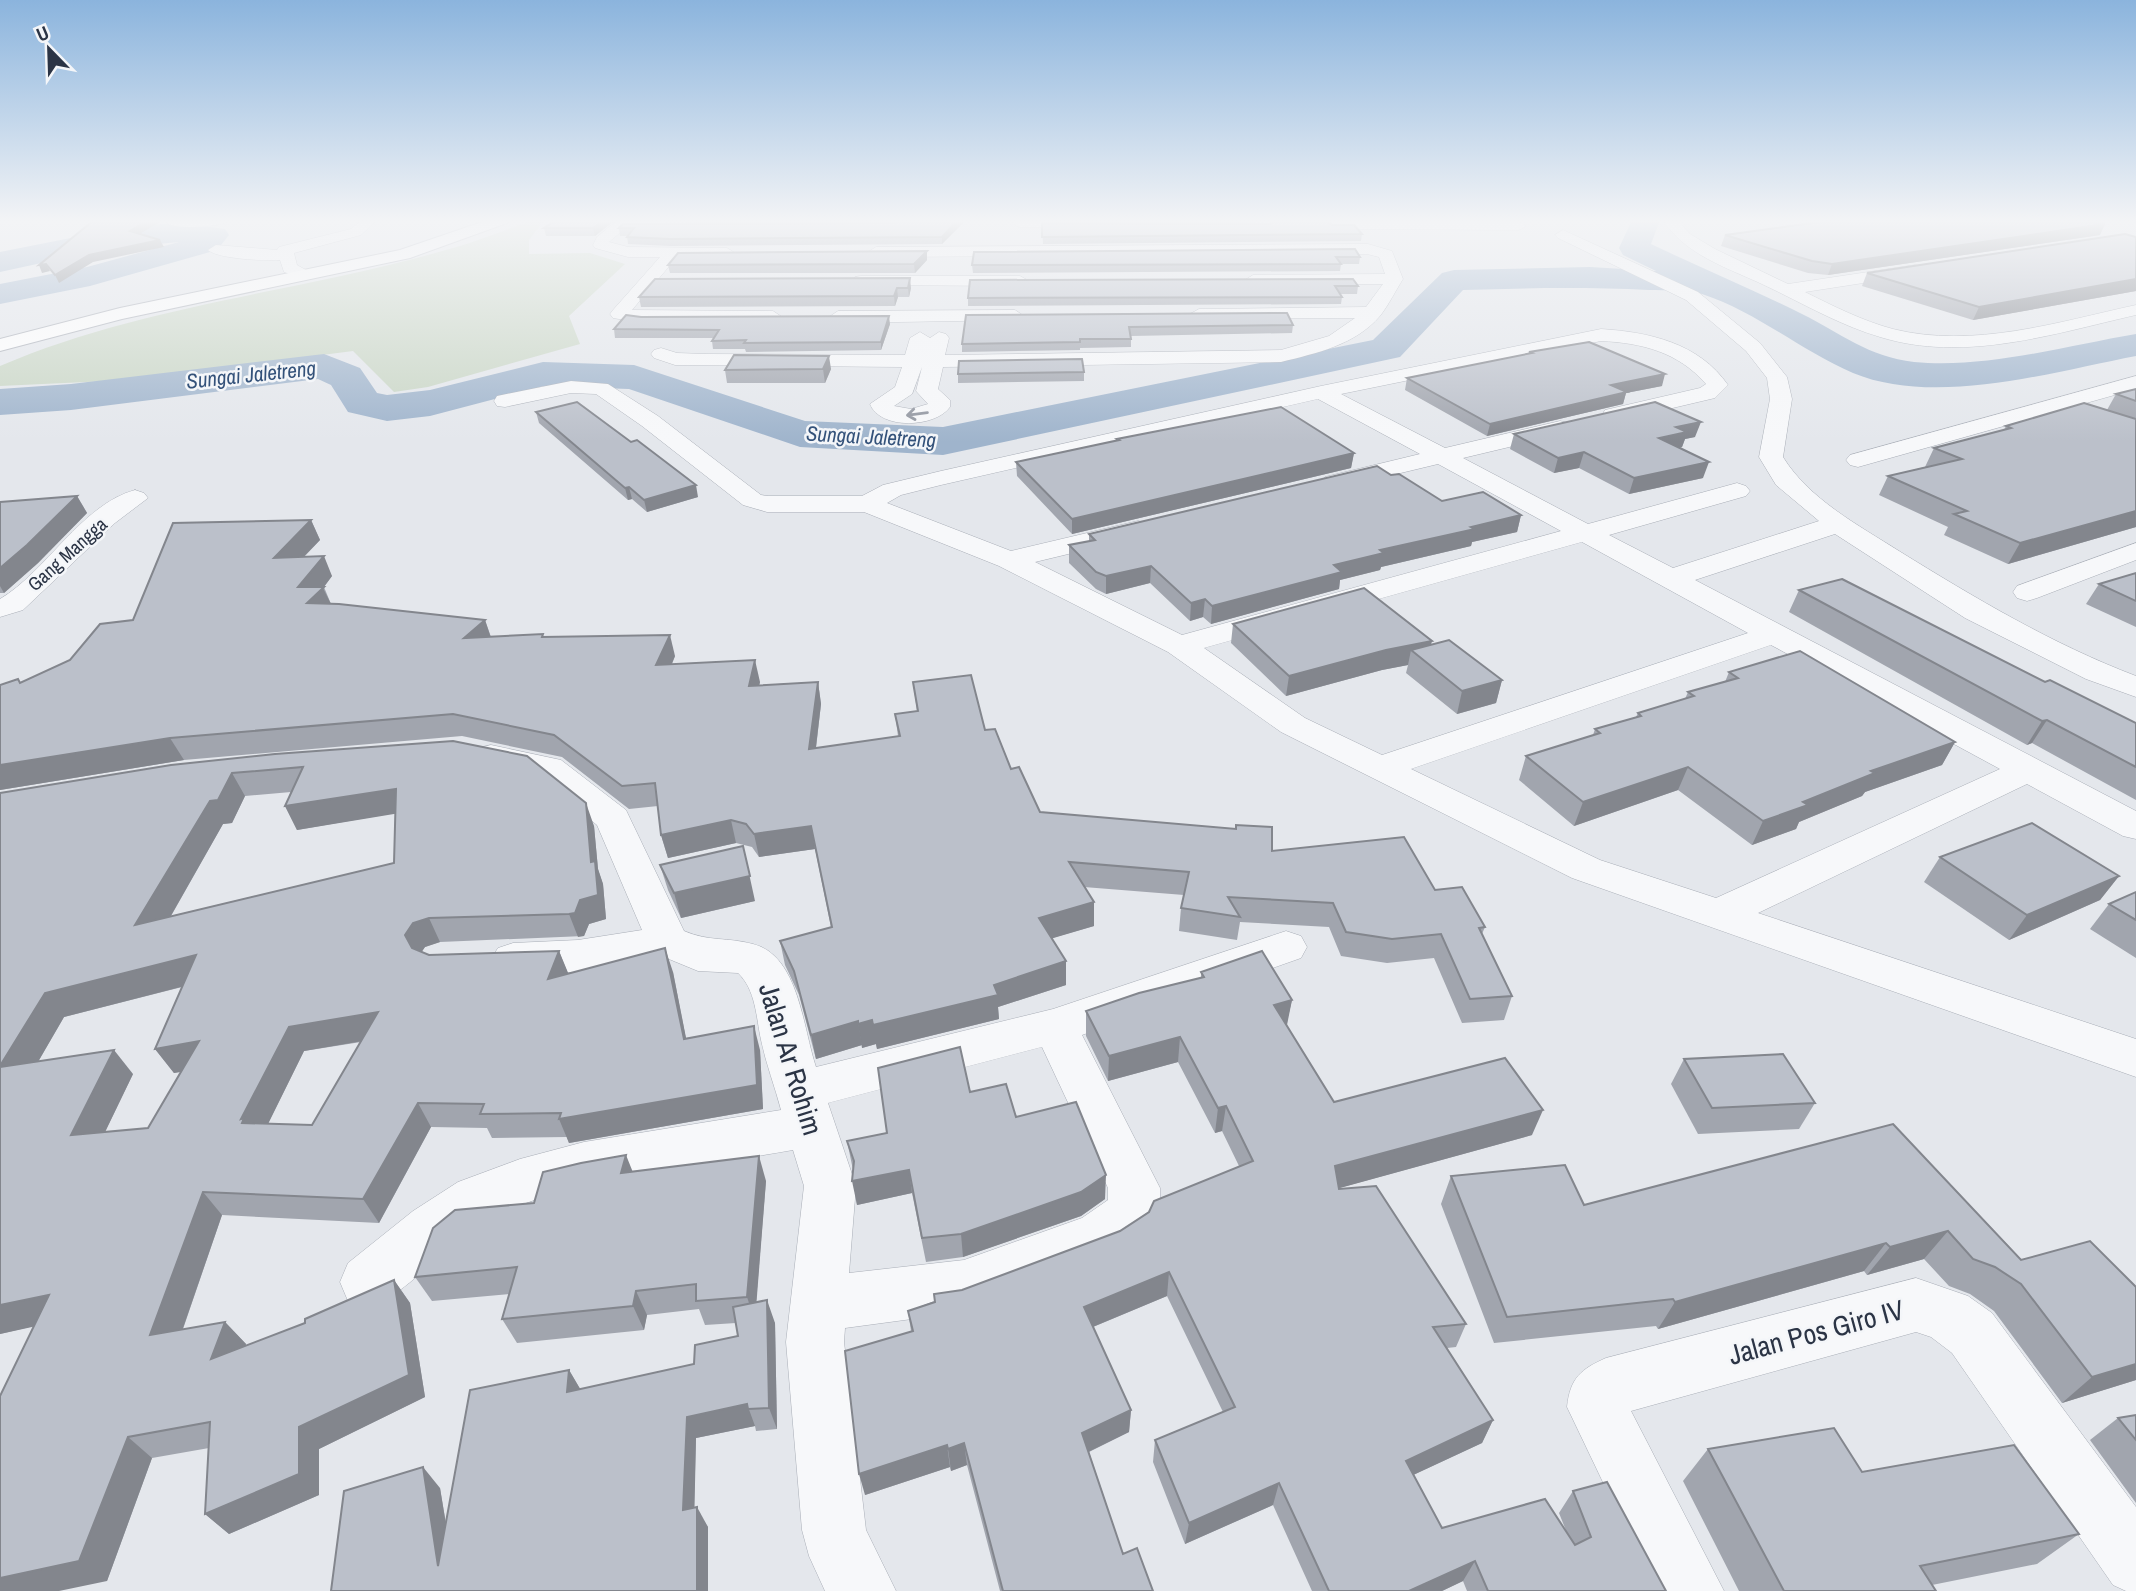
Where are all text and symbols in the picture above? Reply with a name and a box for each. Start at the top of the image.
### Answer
north arrow [14,14,84,84]
text: U [32,19,53,48]
water label: Sungai Jaletreng [185,353,318,396]
one-way arrow [906,407,928,420]
water label: Sungai Jaletreng [805,419,937,454]
street label: Gang Mangga [22,511,113,597]
street label: Jalan Ar Rohim [750,978,832,1140]
street label: Jalan Pos Giro IV [1724,1290,1908,1374]

